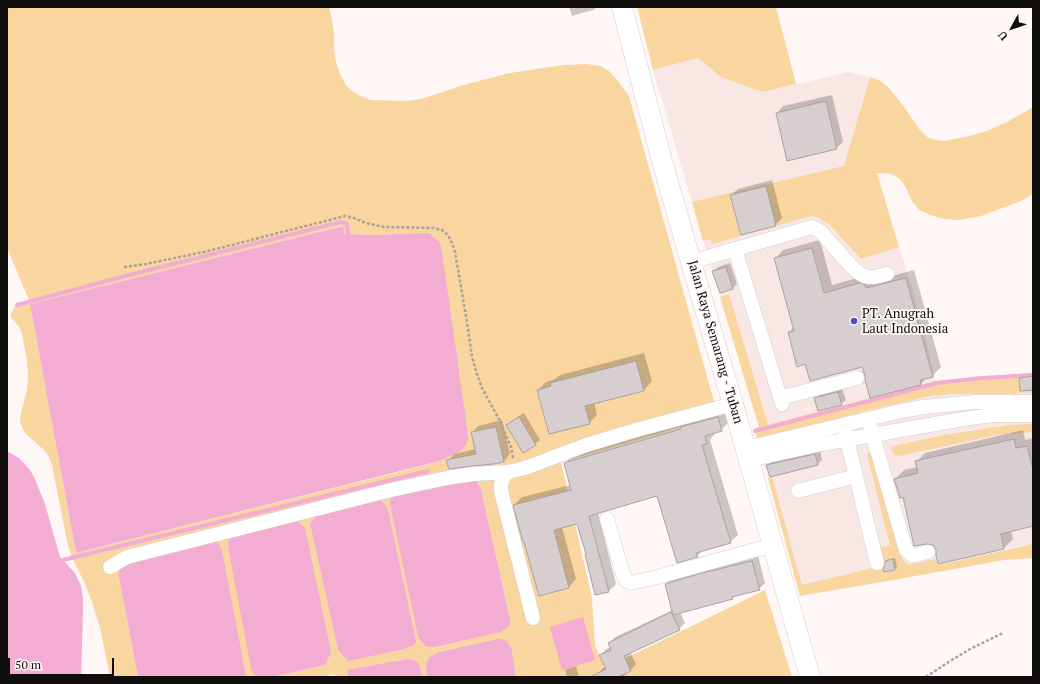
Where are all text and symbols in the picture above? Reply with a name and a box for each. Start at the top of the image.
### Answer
north arrow [992,8,1032,48]
text: U [995,28,1011,43]
street label: Jalan Raya Semarang - Tuban [684,259,746,425]
place label: PT. Anugrah Laut Indonesia [862,306,948,337]
marker: PT. Anugrah Laut Indonesia [849,316,859,326]
scale bar [10,650,116,676]
text: 50 m [15,657,41,672]

